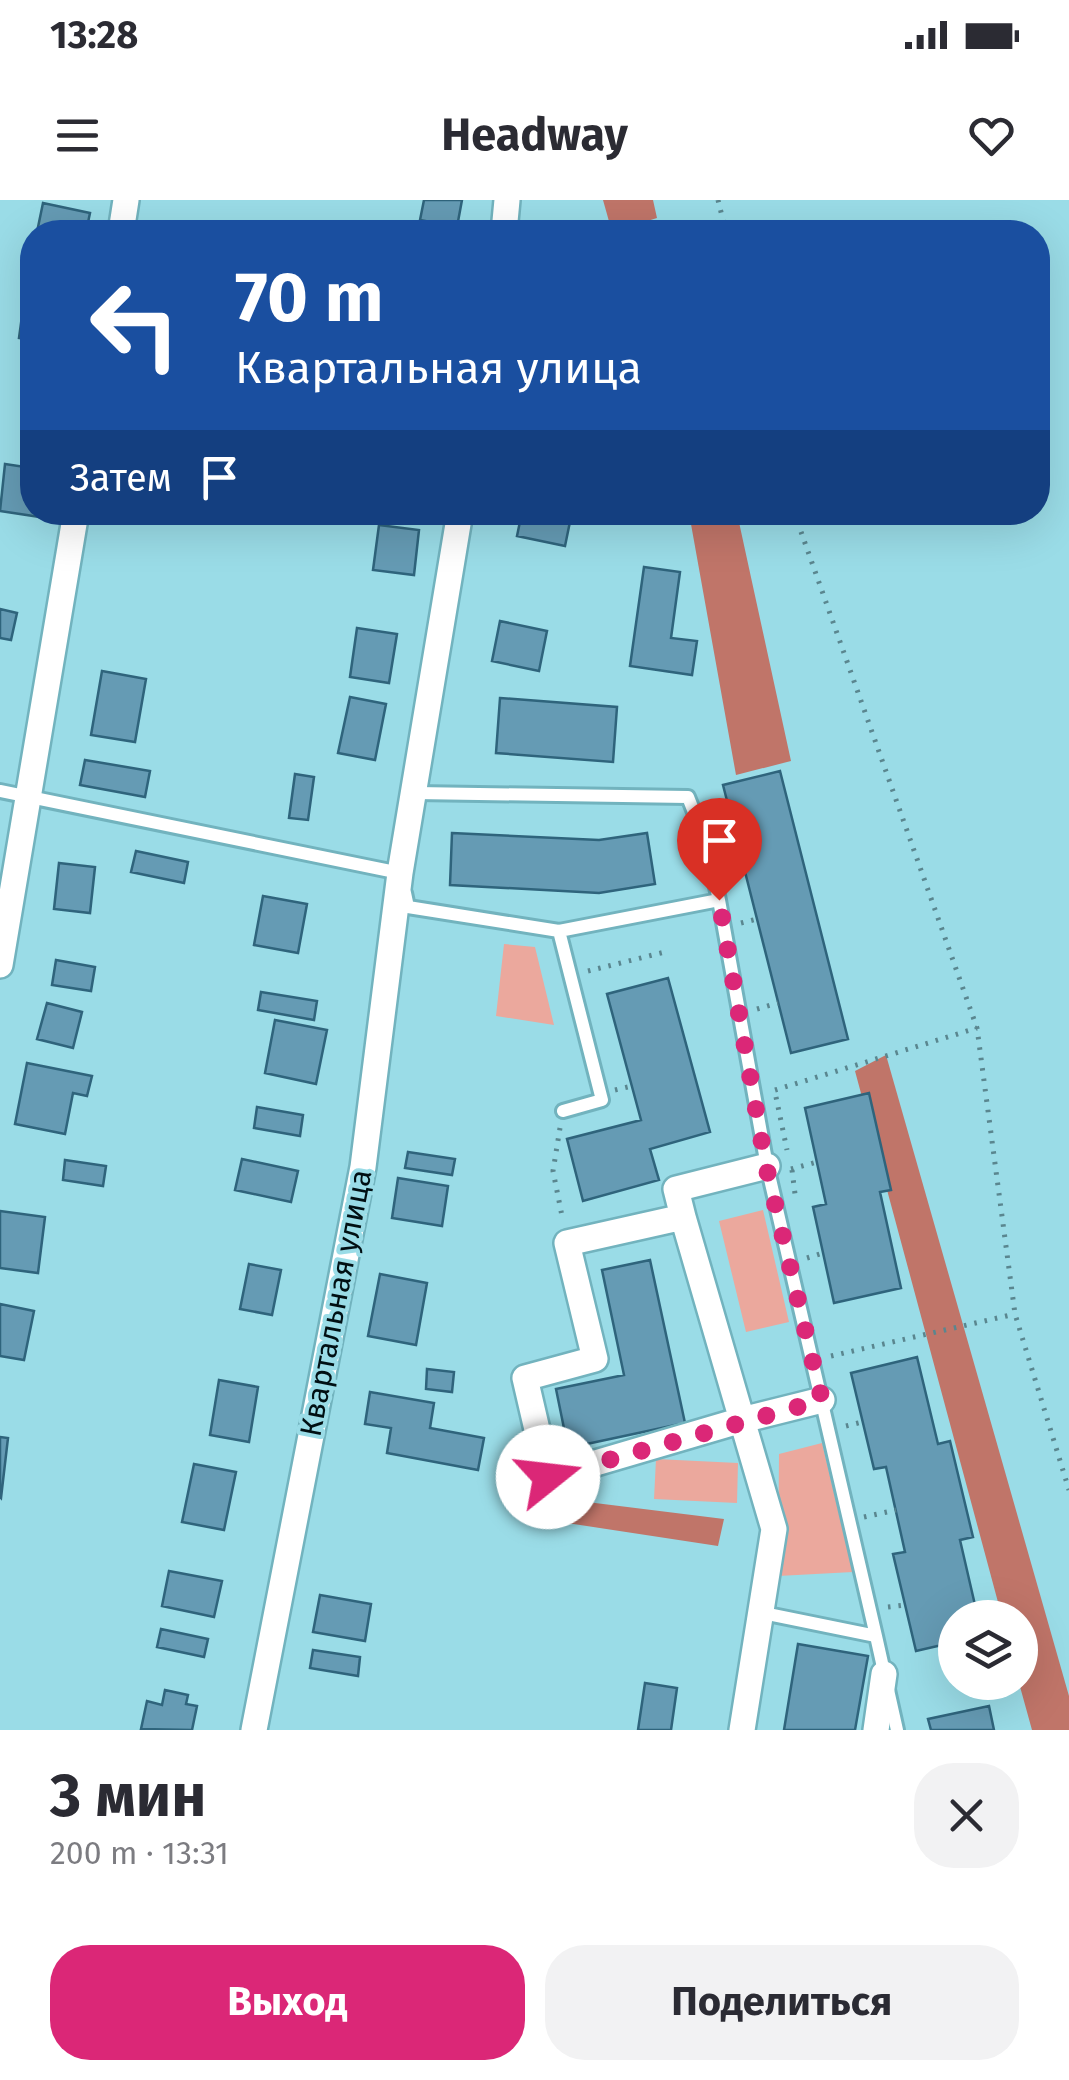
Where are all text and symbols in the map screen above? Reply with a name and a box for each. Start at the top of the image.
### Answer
text: 13:28 [50,12,138,58]
icon: menu [50,108,105,163]
text: Headway [441,108,628,162]
icon: heart [964,108,1019,163]
text: 70 m [235,256,384,340]
icon: left [70,260,200,390]
text: Квартальная улица [235,341,642,395]
icon: arrive [192,450,247,505]
text: Затем [70,455,172,501]
pin [677,798,762,901]
icon: arrive [692,813,747,868]
street label: Квартальная улица [292,1166,380,1440]
position arrow [496,1425,600,1529]
map controls [938,1600,1038,1700]
button: layers [938,1600,1038,1700]
text: 3 мин [50,1760,206,1832]
button: close [914,1763,1019,1868]
text: 200 m · 13:31 [50,1834,229,1872]
button: Выход [50,1945,525,2060]
button: Поделиться [545,1945,1019,2060]

